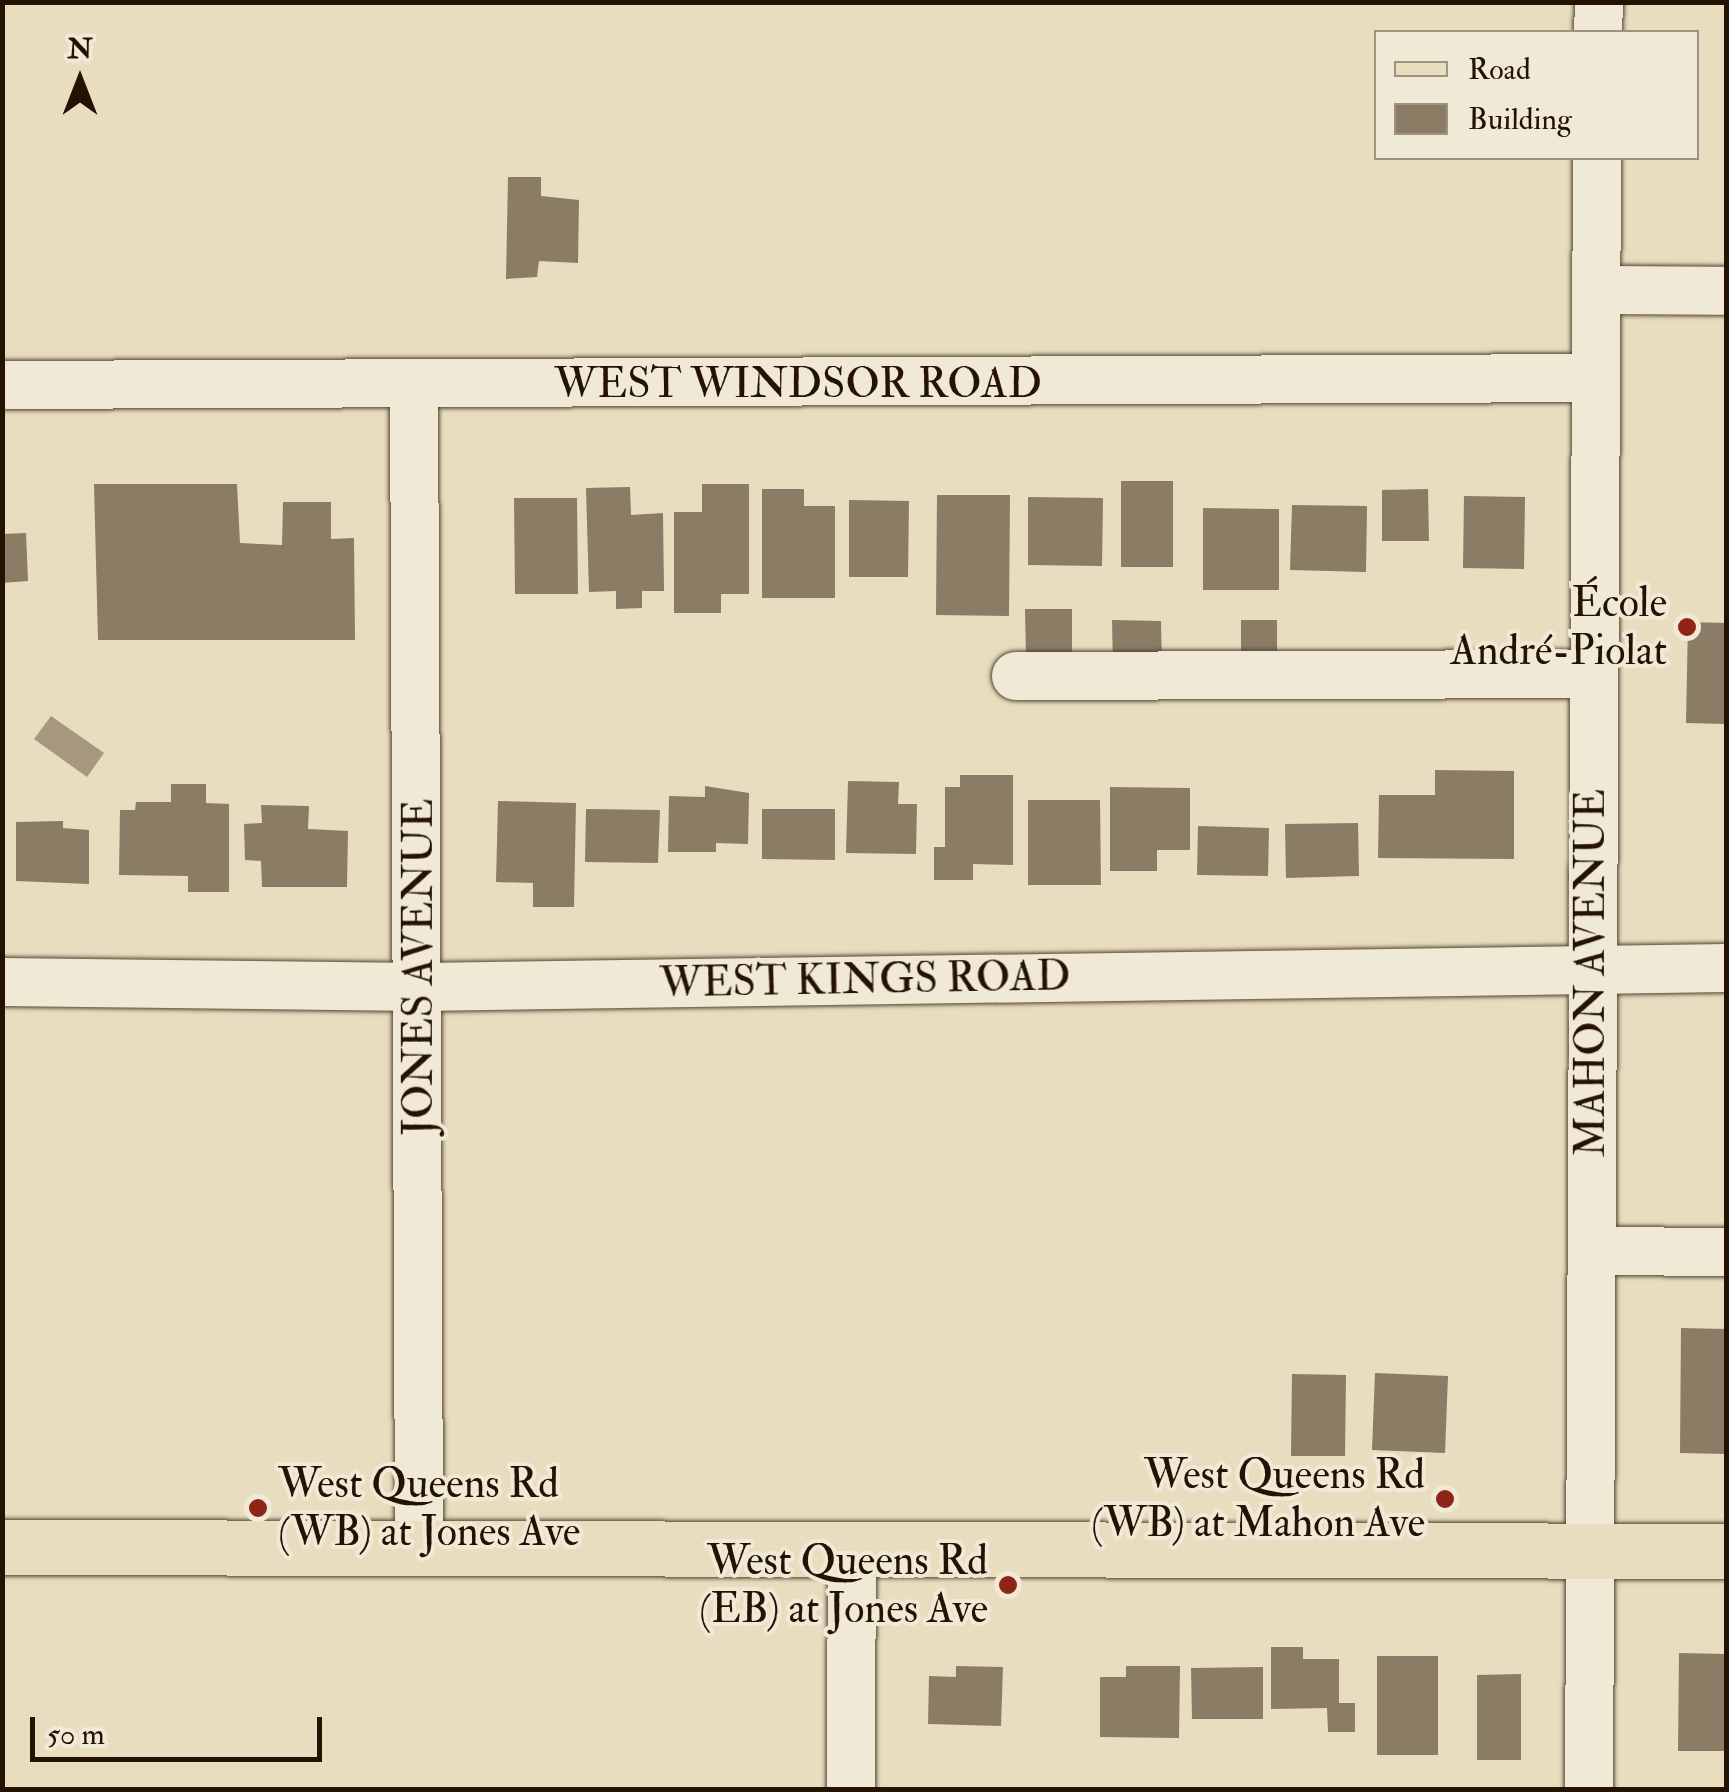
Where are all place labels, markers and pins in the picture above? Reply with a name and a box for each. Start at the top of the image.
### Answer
place label: École André-Piolat [1450,578,1667,676]
marker: École André-Piolat [1676,616,1698,638]
place label: West Queens Rd (WB) at Mahon Ave [1091,1450,1425,1548]
place label: West Queens Rd (WB) at Jones Ave [278,1459,580,1558]
marker: West Queens Rd (WB) at Mahon Ave [1434,1488,1456,1510]
marker: West Queens Rd (WB) at Jones Ave [247,1497,269,1519]
place label: West Queens Rd (EB) at Jones Ave [699,1536,988,1634]
marker: West Queens Rd (EB) at Jones Ave [997,1574,1019,1596]

